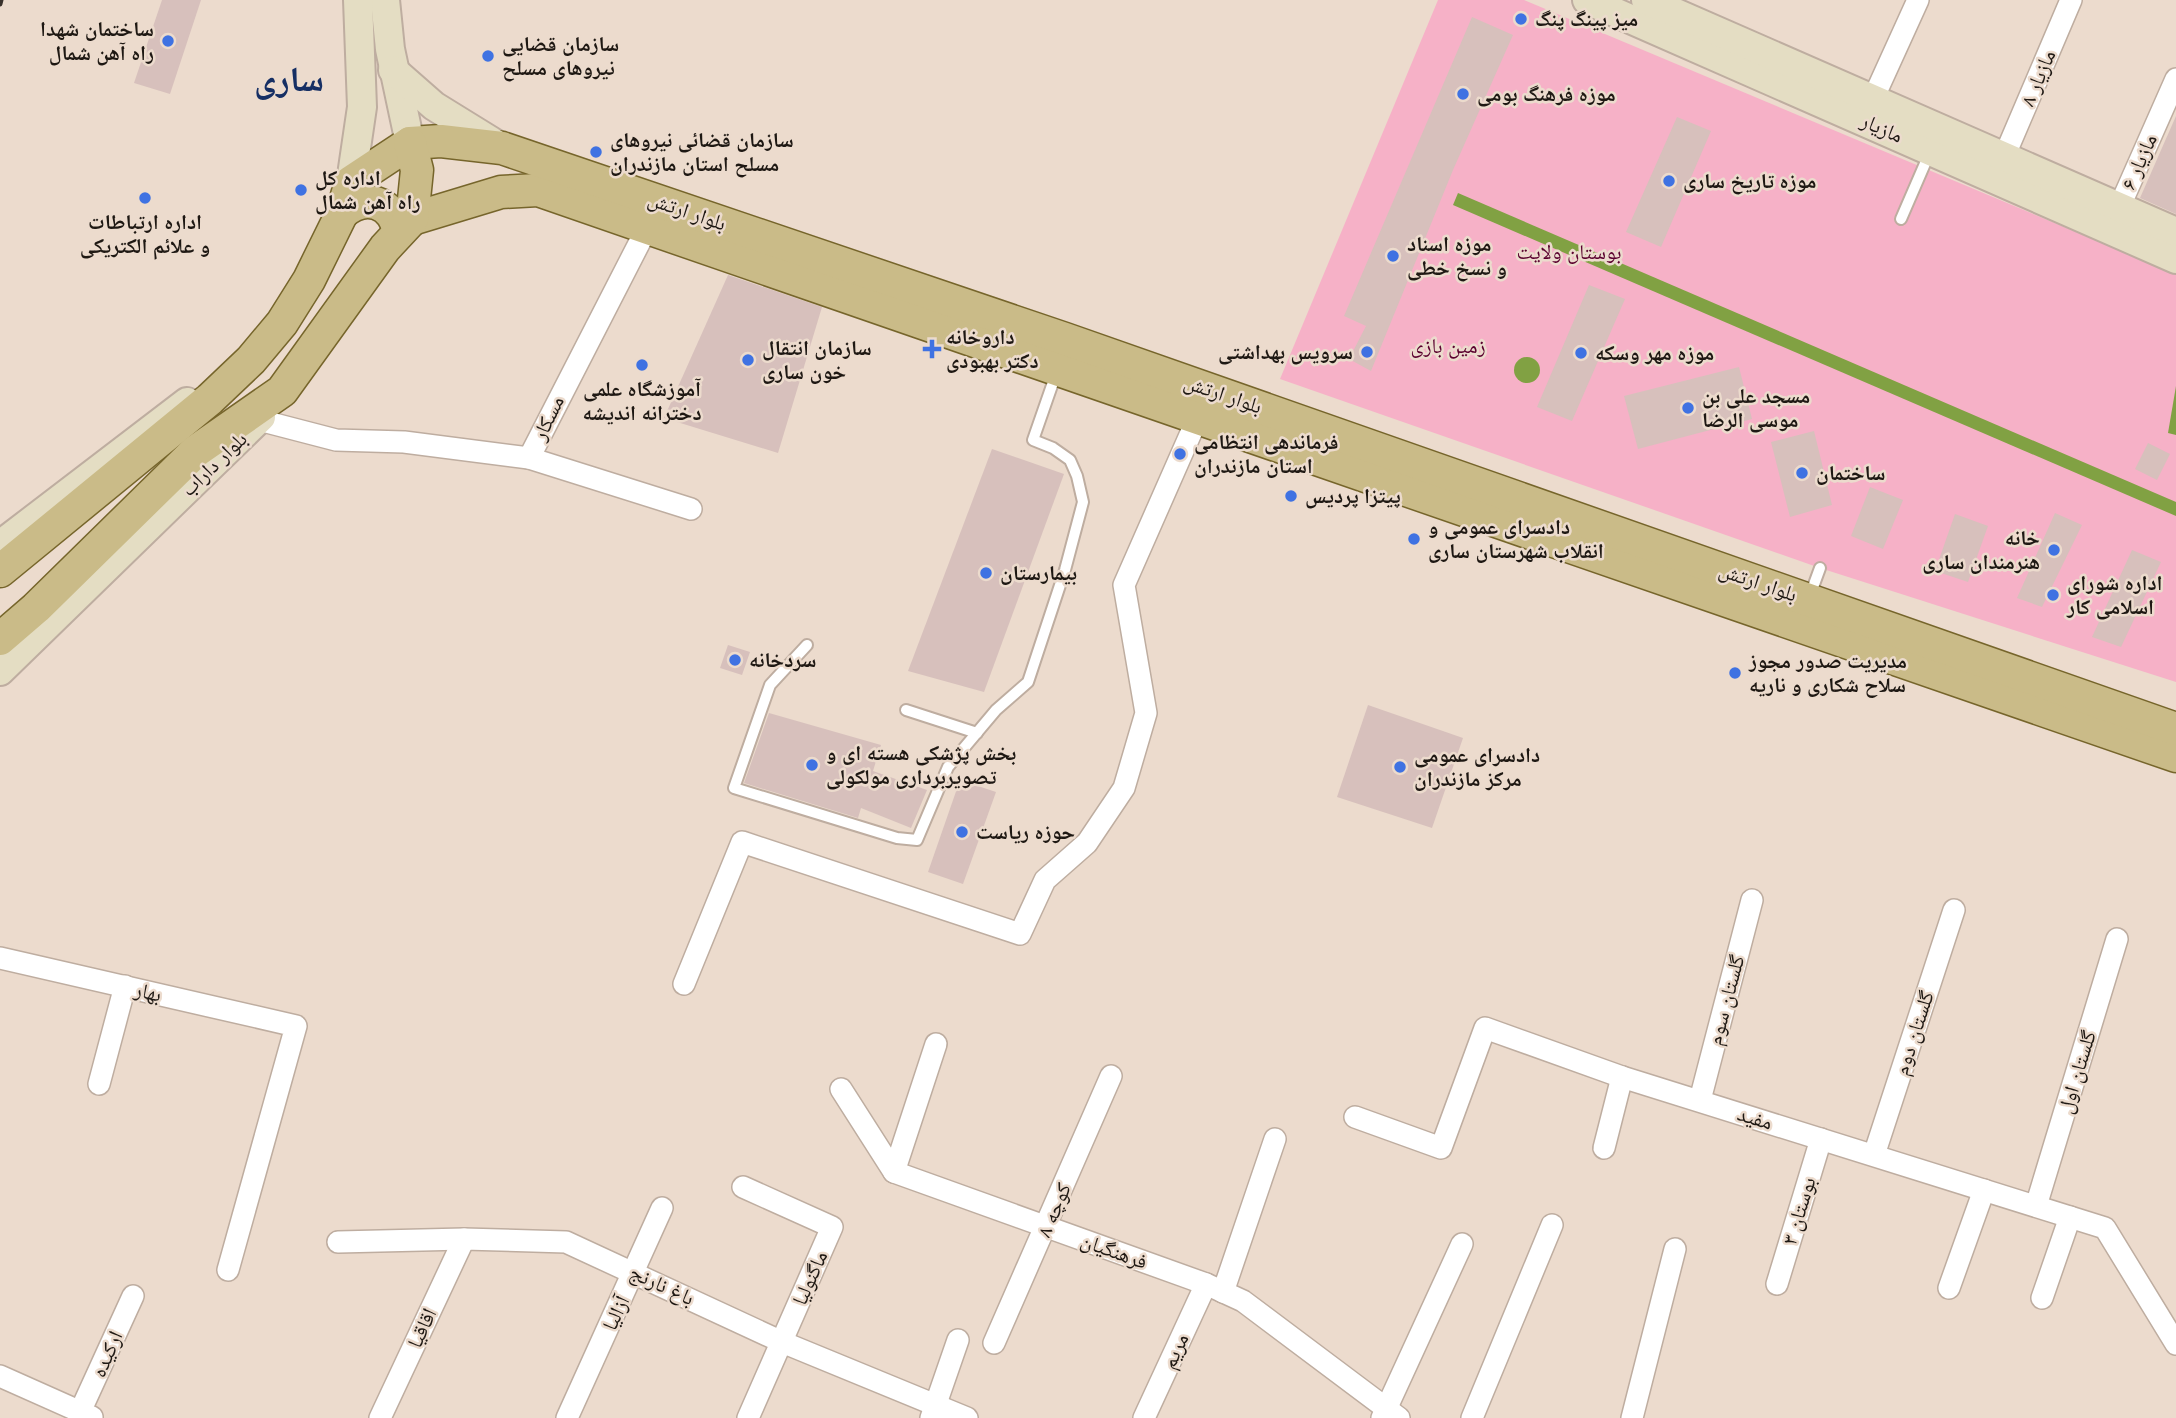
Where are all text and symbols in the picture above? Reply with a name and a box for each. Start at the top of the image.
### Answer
place label: میز پینگ پنگ [1535,4,1638,32]
marker: میز پینگ پنگ [1513,11,1529,27]
place label: ساختمان شهدا راه آهن شمال [40,14,154,66]
place label: سازمان قضایی نیروهای مسلح [502,29,619,82]
marker: ساختمان شهدا راه آهن شمال [160,33,176,49]
street label: مازیار ٨ [2013,45,2061,110]
marker: سازمان قضایی نیروهای مسلح [480,48,496,64]
district label: ساری [254,54,324,101]
place label: موزه فرهنگ بومی [1477,79,1616,107]
marker: موزه فرهنگ بومی [1455,86,1471,102]
street label: مازیار [1856,105,1908,149]
place label: سازمان قضائی نیروهای مسلح استان مازندران [610,125,794,178]
street label: مازیار ۶ [2113,129,2163,194]
marker: سازمان قضائی نیروهای مسلح استان مازندران [588,144,604,160]
place label: اداره کل راه آهن شمال [315,163,420,215]
place label: موزه تاریخ ساری [1683,166,1817,195]
marker: موزه تاریخ ساری [1661,173,1677,189]
marker: اداره کل راه آهن شمال [293,182,309,198]
street label: بلوار ارتش [644,184,730,236]
marker: اداره ارتباطات و علائم الکتریکی [137,190,153,206]
place label: اداره ارتباطات و علائم الکتریکی [80,207,210,260]
place label: موزه اسناد و نسخ خطی [1407,229,1507,282]
park label: بوستان ولایت [1516,237,1622,265]
marker: موزه اسناد و نسخ خطی [1385,248,1401,264]
place label: داروخانه دکتر بهبودی [946,322,1039,374]
park label: زمین بازی [1410,331,1486,359]
place label: سازمان انتقال خون ساری [762,333,872,385]
place label: سرویس بهداشتی [1218,337,1353,365]
place label: موزه مهر وسکه [1595,338,1714,366]
marker: داروخانه دکتر بهبودی [924,341,940,357]
marker: سرویس بهداشتی [1359,344,1375,360]
marker: موزه مهر وسکه [1573,345,1589,361]
marker: سازمان انتقال خون ساری [740,352,756,368]
marker: آموزشگاه علمی دخترانه اندیشه [634,357,650,373]
street label: بلوار ارتش [1180,367,1266,419]
place label: آموزشگاه علمی دخترانه اندیشه [582,374,702,426]
place label: مسجد علی بن موسی الرضا [1702,381,1810,433]
street label: مسکار [524,390,570,446]
marker: مسجد علی بن موسی الرضا [1680,400,1696,416]
street label: بلوار داراب [174,425,253,502]
place label: فرماندهی انتظامی استان مازندران [1194,427,1339,479]
marker: فرماندهی انتظامی استان مازندران [1172,446,1188,462]
place label: ساختمان [1816,458,1885,486]
marker: ساختمان [1794,465,1810,481]
place label: پیتزا پردیس [1305,481,1401,509]
marker: پیتزا پردیس [1283,488,1299,504]
place label: دادسرای عمومی و انقلاب شهرستان ساری [1428,512,1604,564]
place label: خانه هنرمندان ساری [1922,523,2040,575]
marker: دادسرای عمومی و انقلاب شهرستان ساری [1406,531,1422,547]
marker: خانه هنرمندان ساری [2046,542,2062,558]
street label: بلوار ارتش [1715,555,1801,607]
place label: بیمارستان [1000,558,1077,586]
marker: بیمارستان [978,565,994,581]
place label: اداره شورای اسلامی کار [2066,568,2163,620]
marker: اداره شورای اسلامی کار [2045,587,2061,603]
place label: سردخانه [749,645,816,673]
place label: مدیریت صدور مجوز سلاح شکاری و ناریه [1748,646,1907,698]
marker: سردخانه [727,652,743,668]
marker: مدیریت صدور مجوز سلاح شکاری و ناریه [1727,665,1743,681]
place label: بخش پژشکی هسته ای و تصویربرداری مولکولی [826,738,1016,790]
place label: دادسرای عمومی مرکز مازندران [1414,740,1540,792]
marker: بخش پژشکی هسته ای و تصویربرداری مولکولی [804,757,820,773]
marker: دادسرای عمومی مرکز مازندران [1392,759,1408,775]
place label: حوزه ریاست [976,817,1075,845]
marker: حوزه ریاست [954,824,970,840]
street label: گلستان سوم [1700,951,1752,1048]
street label: بهار [131,974,165,1008]
street label: گلستان دوم [1886,987,1941,1079]
street label: گلستان اول [2050,1026,2102,1117]
street label: مفید [1734,1099,1776,1136]
street label: بوستان ۳ [1774,1173,1822,1248]
street label: کوچه ۸ [1029,1178,1077,1241]
street label: فرهنگیان [1077,1225,1152,1275]
street label: ماگنولیا [785,1246,833,1309]
street label: باغ نارنج [626,1257,699,1311]
street label: آزالیا [595,1290,636,1335]
street label: اقاقیا [400,1303,442,1352]
street label: ارکیده [84,1326,129,1381]
street label: مریم [1154,1328,1195,1373]

